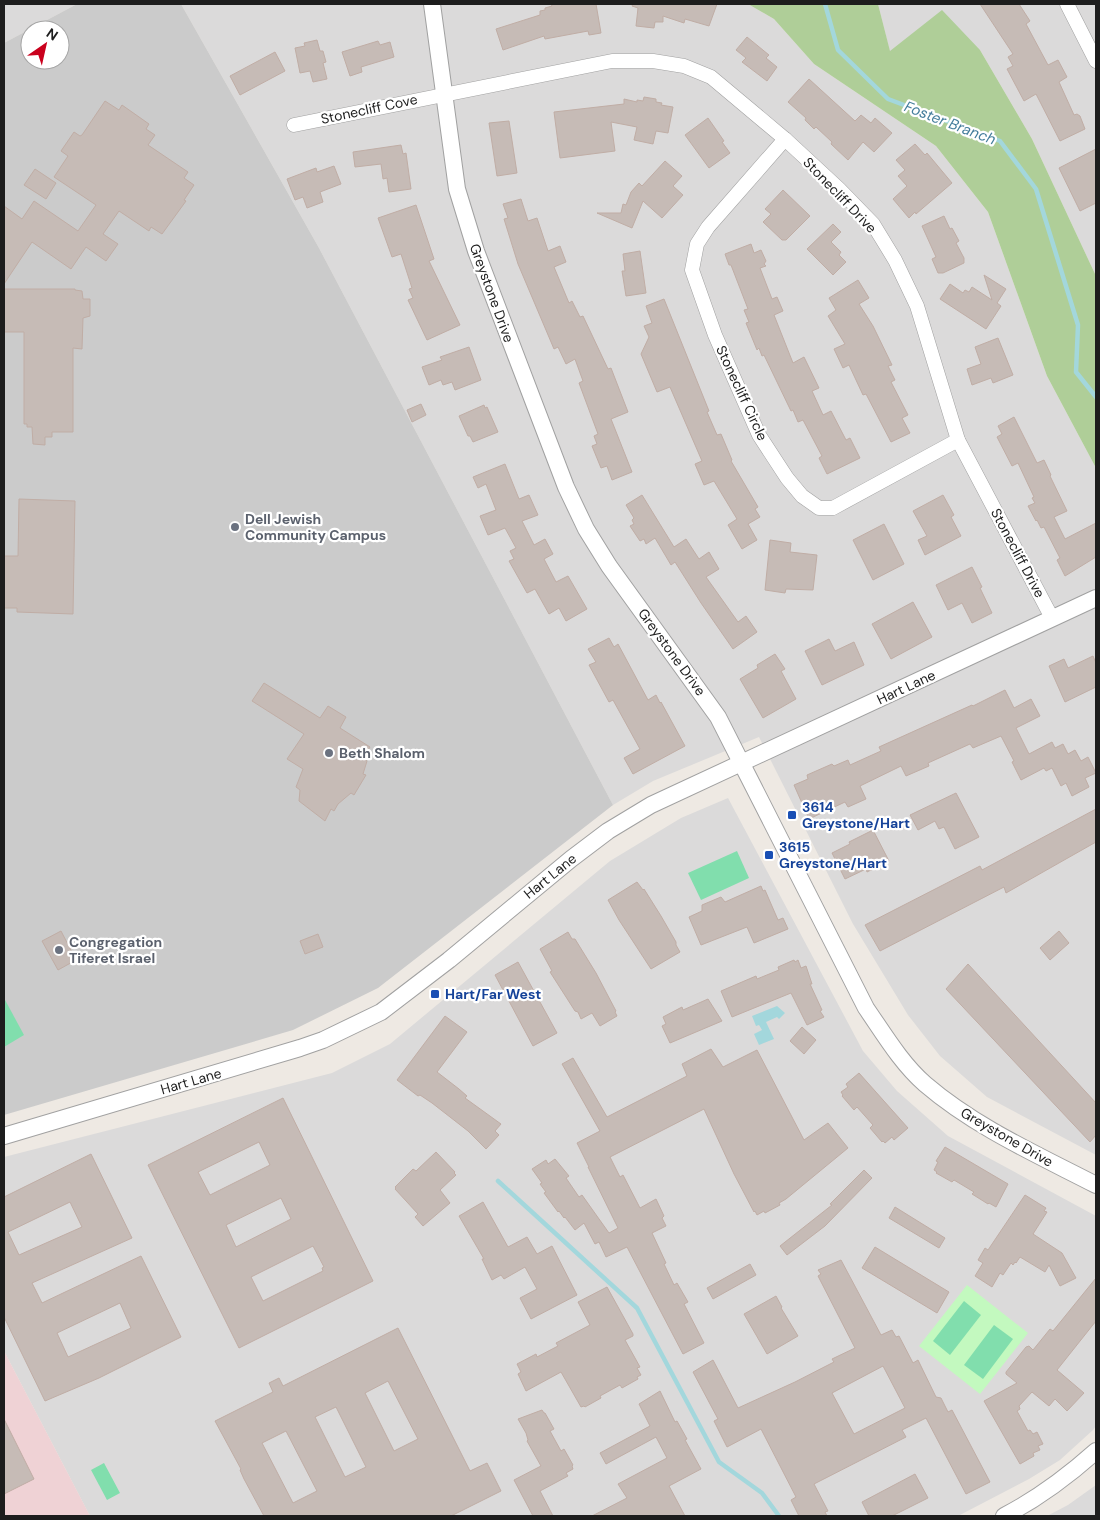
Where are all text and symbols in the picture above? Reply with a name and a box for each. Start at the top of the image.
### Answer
north arrow [20,20,70,70]
text: N [43,24,62,45]
street label: Stonecliff Cove [319,90,419,128]
water label: Foster Branch [901,96,999,150]
street label: Stonecliff Drive [799,153,881,237]
street label: Greystone Drive [466,241,518,345]
street label: Stonecliff Circle [712,343,772,443]
street label: Stonecliff Drive [987,505,1049,601]
place label: Dell Jewish Community Campus [245,510,386,544]
marker: Dell Jewish Community Campus [229,521,241,533]
street label: Greystone Drive [634,605,710,699]
street label: Hart Lane [874,666,938,708]
place label: Beth Shalom [339,744,425,762]
marker: Beth Shalom [323,747,335,759]
place label: 3614 Greystone/Hart [802,798,910,832]
marker: 3614 Greystone/Hart [786,809,798,821]
place label: 3615 Greystone/Hart [779,838,887,872]
street label: Hart Lane [520,849,580,903]
marker: 3615 Greystone/Hart [763,849,775,861]
place label: Congregation Tiferet Israel [69,933,162,967]
marker: Congregation Tiferet Israel [53,944,65,956]
place label: Hart/Far West [445,985,541,1003]
marker: Hart/Far West [429,988,441,1000]
street label: Hart Lane [158,1064,224,1098]
street label: Greystone Drive [958,1103,1056,1171]

